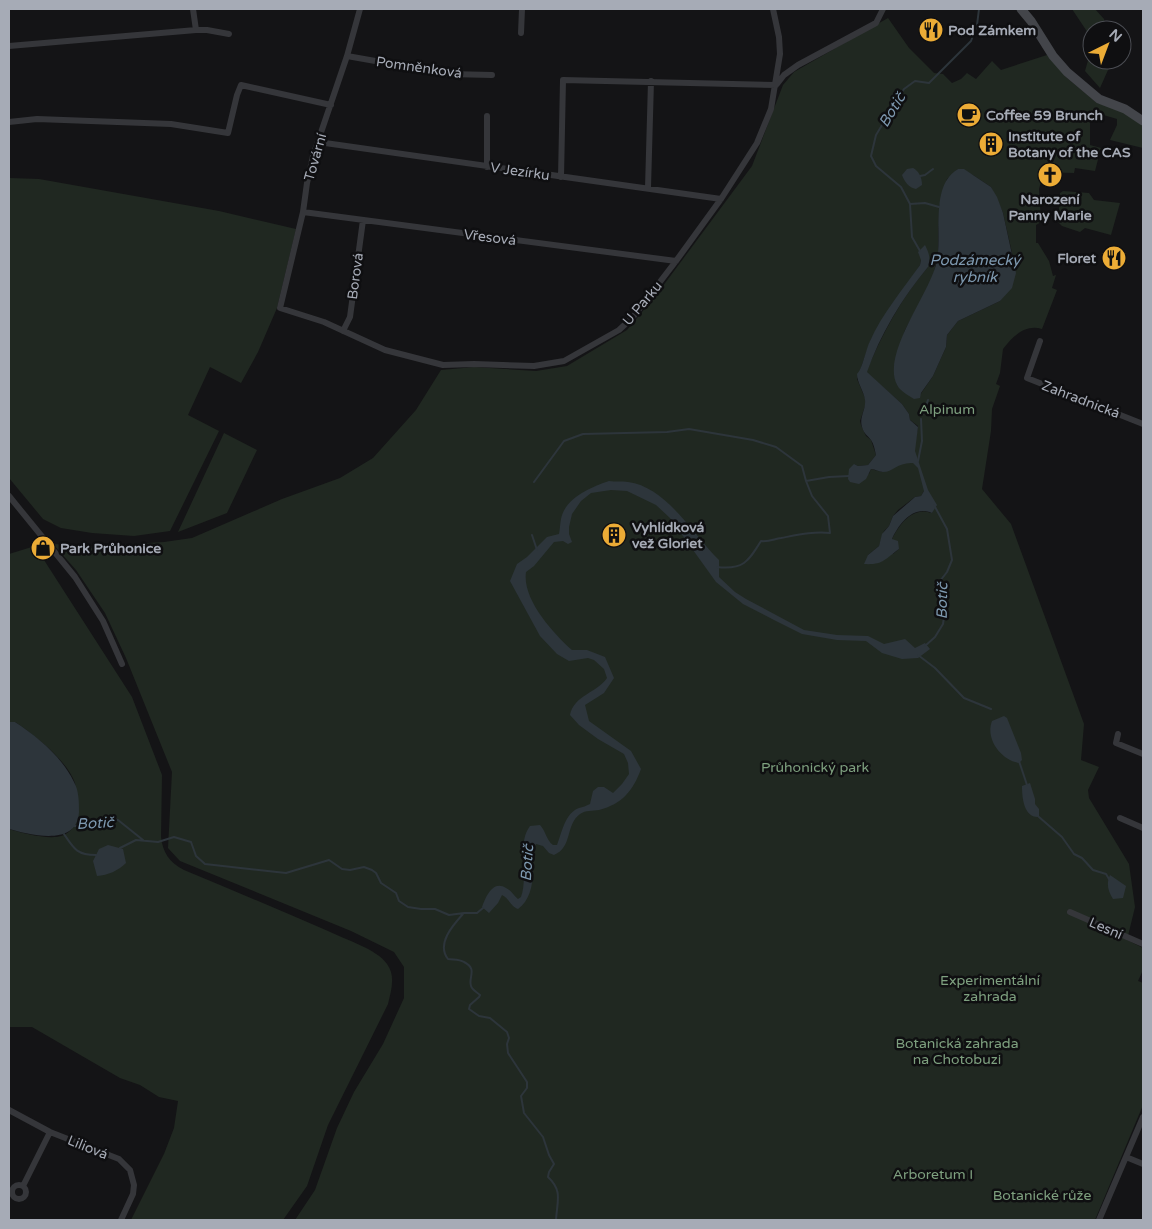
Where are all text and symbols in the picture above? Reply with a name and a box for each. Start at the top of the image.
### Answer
restaurant icon: Pod Zámkem [918,17,944,43]
north arrow [1082,20,1132,70]
place label: Pod Zámkem [948,22,1036,39]
text: N [1105,26,1125,46]
street label: Pomněnková [375,53,463,82]
water label: Botič [875,88,910,130]
cafe icon: Coffee 59 Brunch [956,102,982,128]
place label: Coffee 59 Brunch [986,107,1103,124]
place label: Institute of Botany of the CAS [1008,128,1131,161]
street label: Tovární [301,131,330,183]
building icon: Institute of Botany of the CAS [978,131,1004,157]
street label: V Jezírku [489,159,551,184]
church icon: Narození Panny Marie [1037,162,1063,188]
place label: Narození Panny Marie [1008,191,1092,224]
street label: Vřesová [463,226,517,249]
restaurant icon: Floret [1101,245,1127,271]
place label: Floret [1057,250,1097,267]
water label: Podzámecký rybník [930,251,1022,286]
street label: Borová [344,252,367,300]
street label: U Parku [619,278,666,329]
street label: Zahradnická [1039,377,1122,422]
park label: Alpinum [919,401,975,418]
place label: Vyhlídková vež Gloriet [632,519,705,552]
building icon: Vyhlídková vež Gloriet [601,522,627,548]
shop icon: Park Průhonice [30,535,56,561]
place label: Park Průhonice [60,540,161,557]
water label: Botič [933,580,951,620]
park label: Průhonický park [761,759,869,776]
water label: Botič [76,813,116,833]
water label: Botič [517,842,537,882]
street label: Lesní [1086,914,1126,943]
park label: Experimentální zahrada [940,972,1040,1005]
park label: Botanická zahrada na Chotobuzi [895,1035,1019,1068]
street label: Liliová [65,1132,111,1163]
park label: Arboretum I [893,1166,973,1183]
park label: Botanické růže [993,1187,1091,1204]

